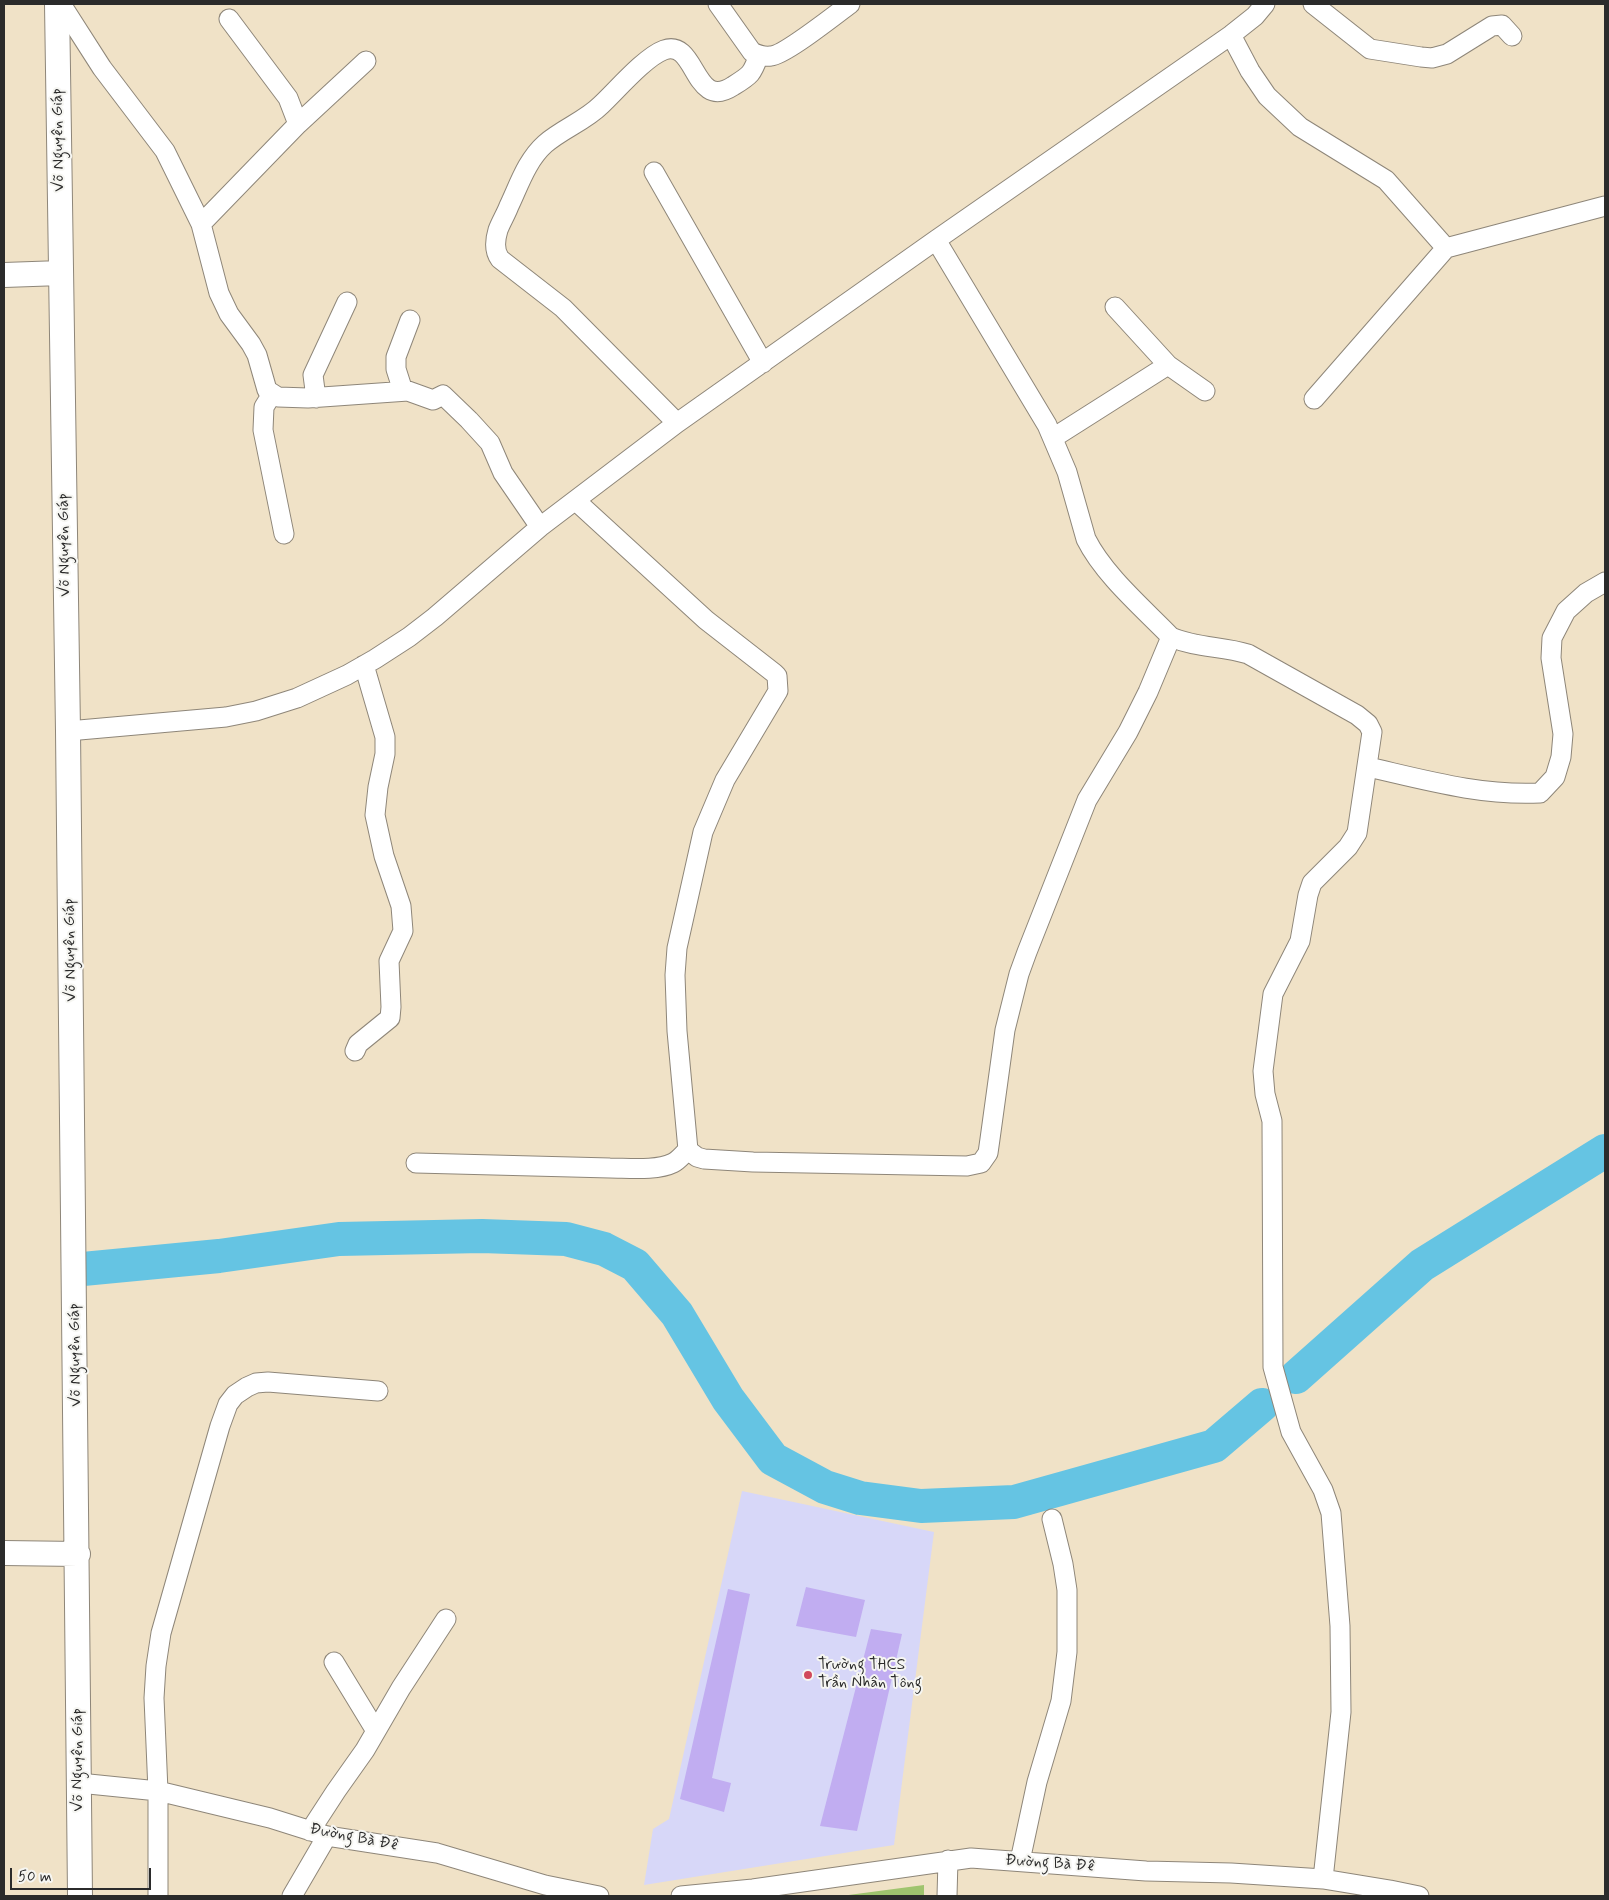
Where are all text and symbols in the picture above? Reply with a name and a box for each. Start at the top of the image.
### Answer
street label: Võ Nguyên Giáp [48,88,70,192]
street label: Võ Nguyên Giáp [54,493,76,597]
street label: Võ Nguyên Giáp [60,898,82,1002]
street label: Võ Nguyên Giáp [65,1303,87,1407]
place label: Trường THCS Trần Nhân Tông [818,1656,922,1694]
marker: Trường THCS Trần Nhân Tông [802,1669,814,1681]
street label: Võ Nguyên Giáp [69,1708,89,1812]
street label: Đường Bà Đê [308,1820,400,1856]
street label: Đường Bà Đê [1005,1851,1095,1877]
scale bar [12,1858,154,1890]
text: 50 m [18,1867,52,1887]

